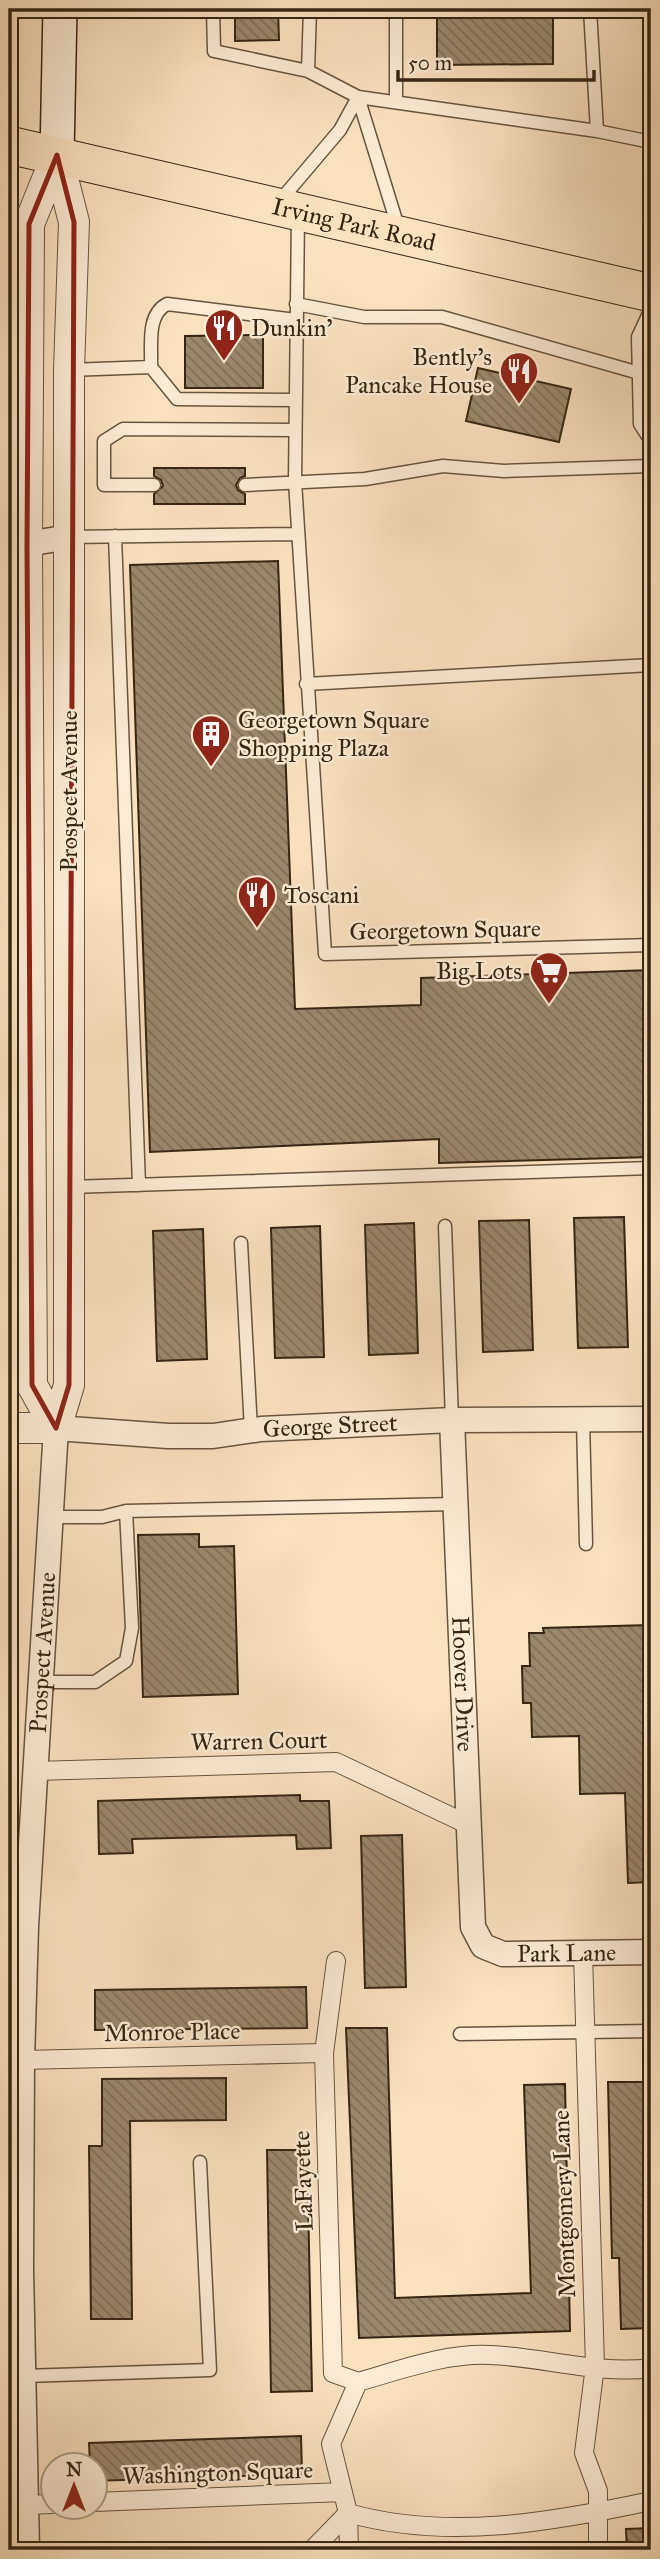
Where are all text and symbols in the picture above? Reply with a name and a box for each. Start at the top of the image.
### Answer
scale bar [398,38,594,82]
text: 50 m [408,50,453,76]
street label: Irving Park Road [269,191,439,258]
restaurant icon: Dunkin' [203,307,245,362]
place label: Dunkin' [251,313,332,343]
place label: Bently's Pancake House [345,342,492,400]
restaurant icon: Bently's Pancake House [498,350,540,405]
place label: Georgetown Square Shopping Plaza [238,705,430,763]
street label: Prospect Avenue [54,710,84,872]
building icon: Georgetown Square Shopping Plaza [190,713,232,768]
restaurant icon: Toscani [236,874,278,929]
place label: Toscani [284,880,360,910]
street label: Georgetown Square [349,913,541,947]
supermarket icon: Big Lots [528,950,570,1005]
place label: Big Lots [436,956,522,986]
street label: George Street [262,1408,399,1444]
street label: Prospect Avenue [23,1571,62,1734]
street label: Hoover Drive [445,1615,481,1752]
street label: Warren Court [190,1725,328,1757]
street label: Park Lane [517,1937,616,1969]
street label: Monroe Place [103,2016,241,2048]
street label: Montgomery Lane [546,2110,582,2298]
street label: LaFayette [286,2130,320,2232]
north arrow [38,2450,108,2520]
street label: Washington Square [122,2455,314,2491]
text: N [66,2458,82,2481]

